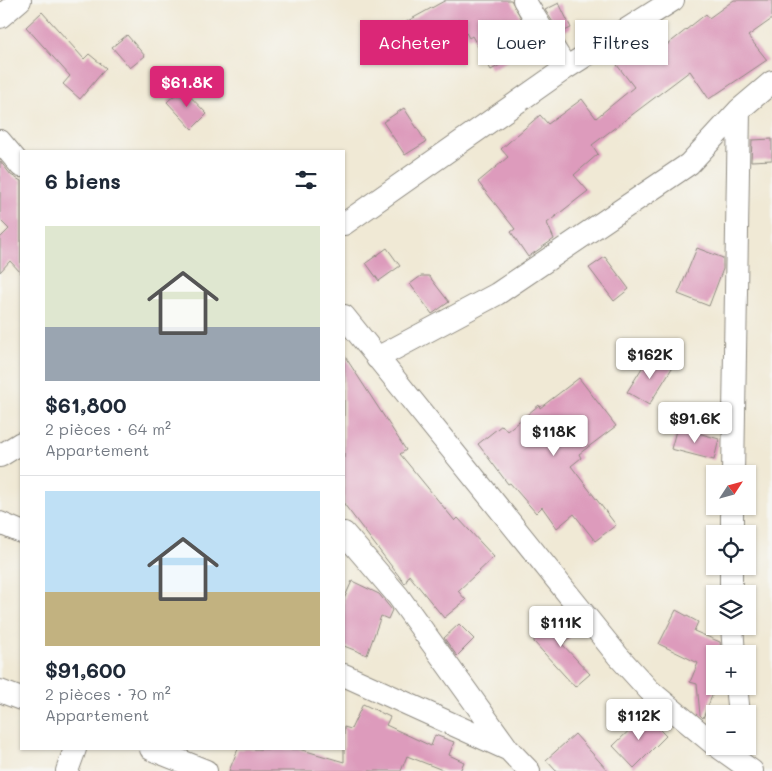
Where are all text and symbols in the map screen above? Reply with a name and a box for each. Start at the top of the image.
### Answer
chip: Acheter [360,20,468,65]
chip: Louer [478,20,565,65]
chip: Filtres [575,20,668,65]
pin: $61.8K [146,66,228,108]
text: $61.8K [161,71,213,92]
icon: filters [292,166,320,194]
text: 6 biens [45,167,121,194]
icon: home [138,258,228,348]
pin: $162K [615,338,685,380]
text: $162K [627,343,673,364]
text: $61,800 [45,391,126,418]
pin: $91.6K [654,402,736,444]
text: $91.6K [669,407,721,428]
pin: $118K [519,414,589,457]
text: 2 pièces · 64 m² [45,418,171,439]
text: $118K [532,420,576,441]
text: Appartement [45,439,149,460]
north arrow [706,465,756,515]
map controls [706,465,756,755]
icon: home [138,524,228,614]
button: locate [706,525,756,575]
button: layers [706,585,756,635]
pin: $111K [526,606,596,648]
text: $111K [540,611,582,632]
button: + [706,645,756,695]
text: $91,600 [45,656,126,683]
text: 2 pièces · 70 m² [45,683,171,704]
pin: $112K [604,698,674,741]
text: Appartement [45,704,149,725]
text: $112K [617,704,661,725]
button: − [706,705,756,755]

